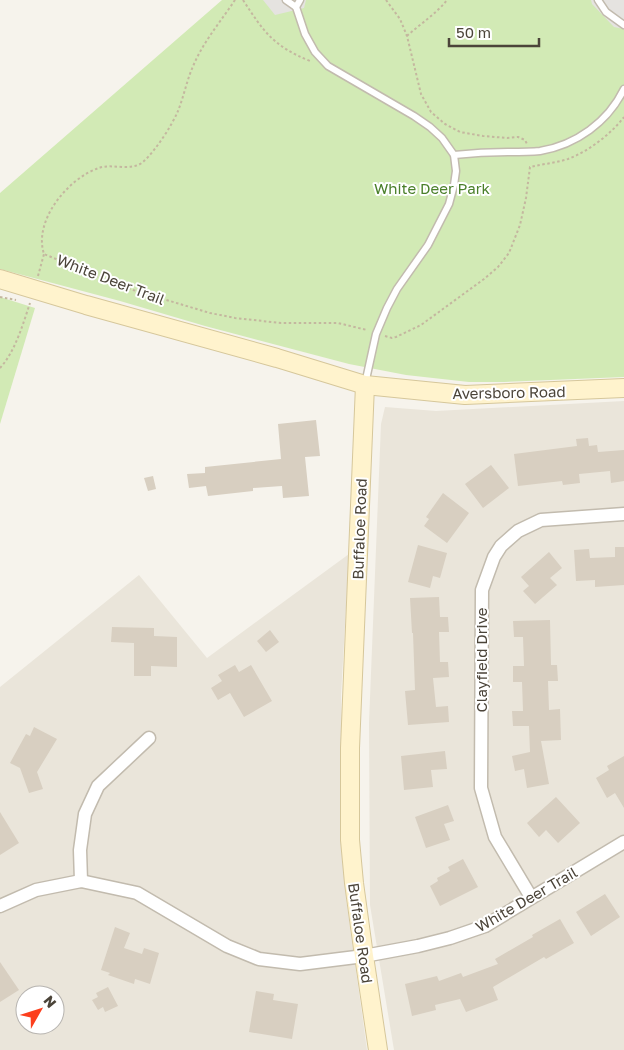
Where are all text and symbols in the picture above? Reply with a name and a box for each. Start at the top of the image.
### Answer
scale bar [449,15,539,47]
text: 50 m [456,23,491,41]
park label: White Deer Park [374,179,491,197]
street label: White Deer Trail [54,250,168,308]
street label: Aversboro Road [452,382,566,402]
street label: Buffaloe Road [348,478,370,580]
street label: Clayfield Drive [472,607,490,712]
street label: White Deer Trail [472,862,580,935]
street label: Buffaloe Road [345,882,377,984]
north arrow [15,985,65,1035]
text: N [41,992,60,1011]

